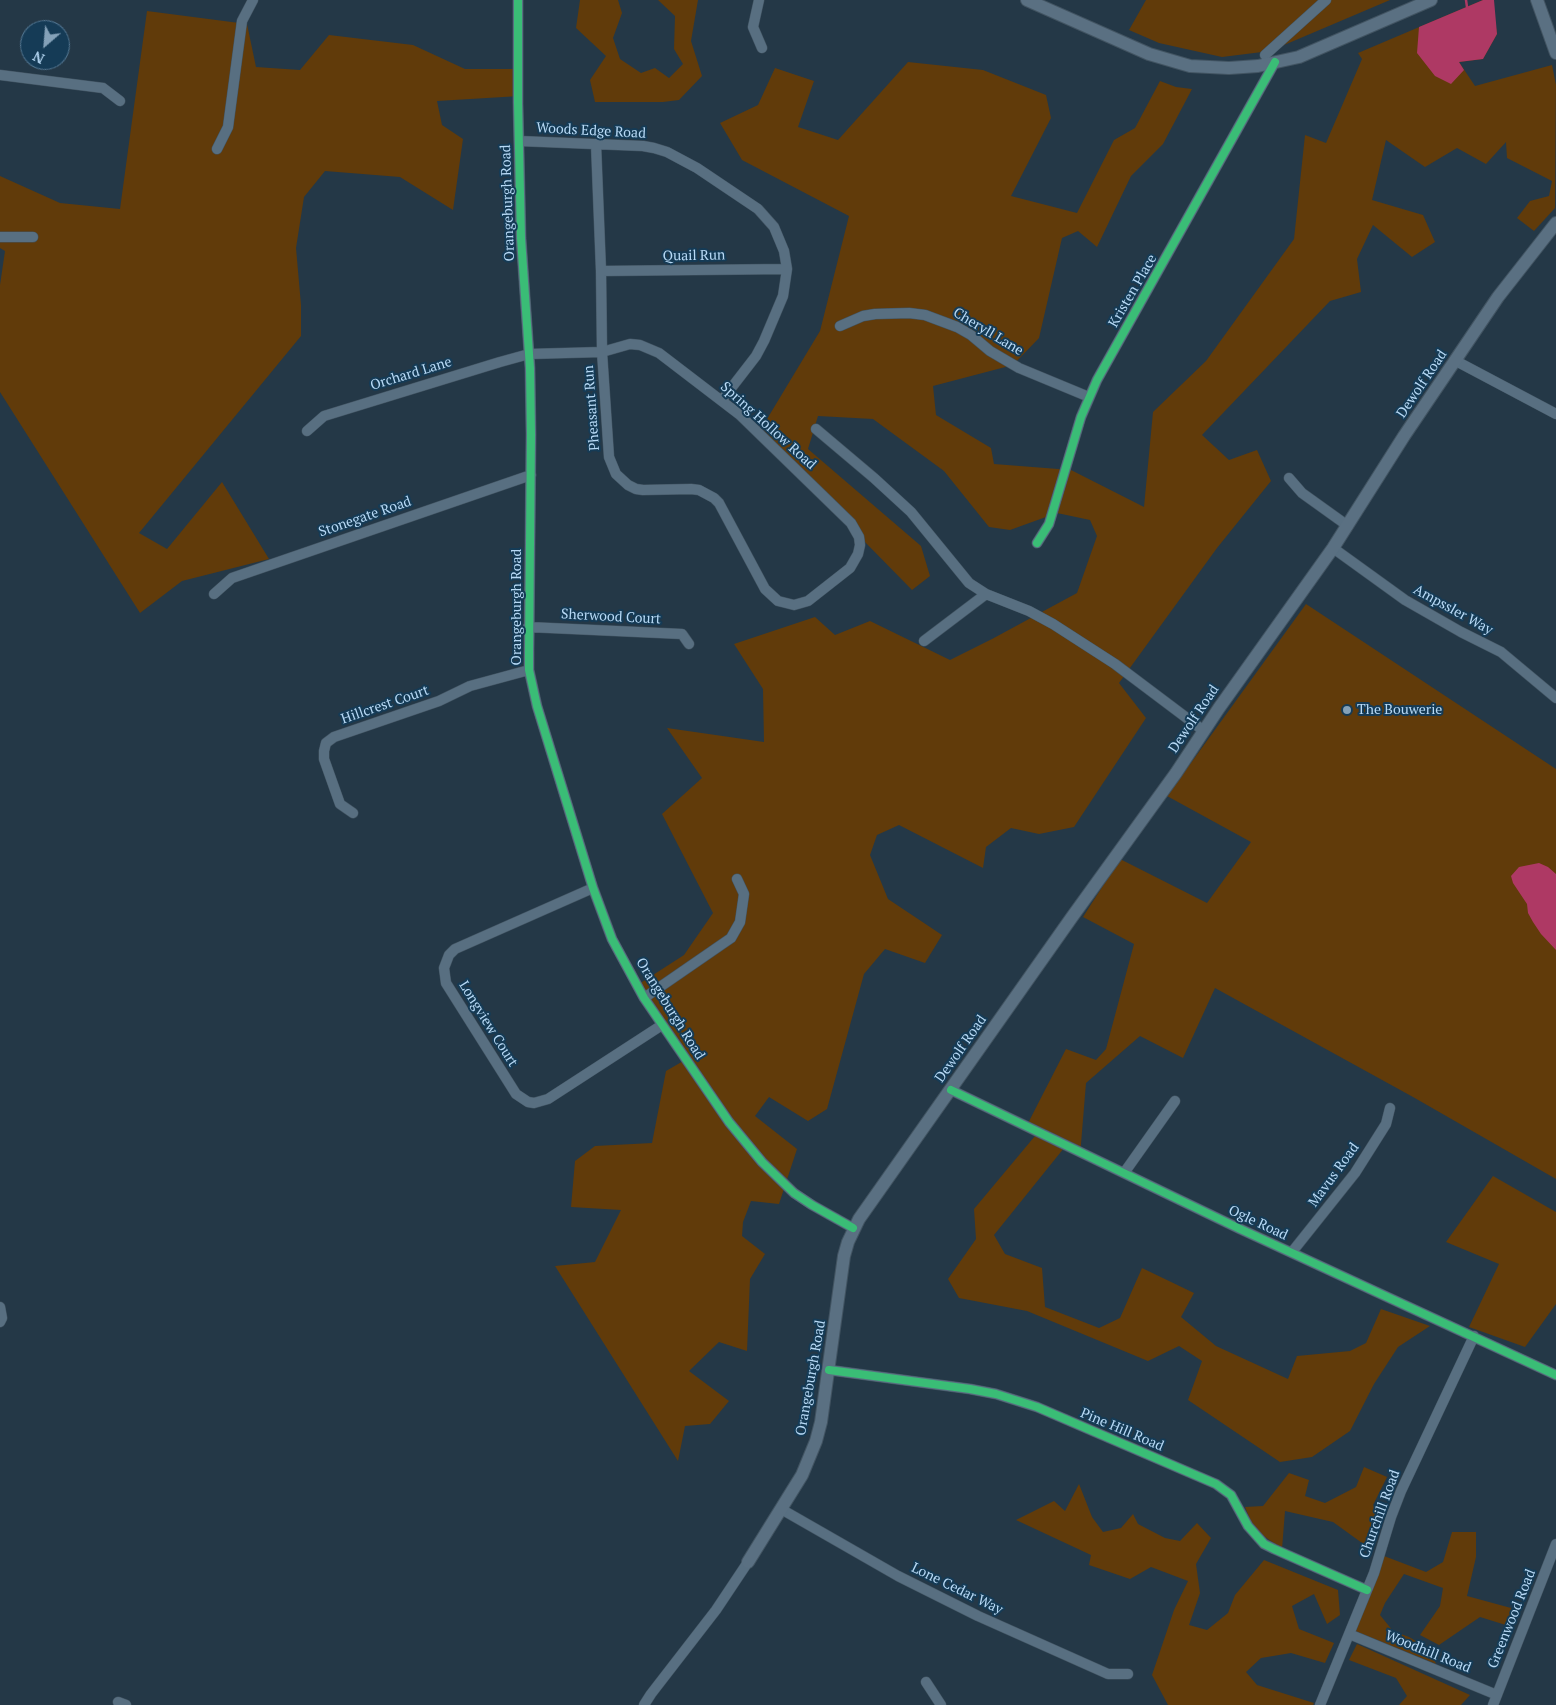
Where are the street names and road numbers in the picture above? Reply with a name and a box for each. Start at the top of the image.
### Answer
street label: Woods Edge Road [536,120,646,142]
street label: Orangeburgh Road [498,144,518,262]
street label: Quail Run [663,247,725,265]
street label: Kristen Place [1105,251,1161,331]
street label: Cheryll Lane [950,304,1026,360]
street label: Dewolf Road [1393,347,1451,421]
street label: Orchard Lane [368,354,454,394]
street label: Pheasant Run [581,365,603,451]
street label: Spring Hollow Road [717,379,819,473]
street label: Stonegate Road [316,493,414,541]
street label: Orangeburgh Road [509,549,525,665]
street label: Ampssler Way [1410,581,1496,639]
street label: Sherwood Court [561,606,661,628]
street label: Hillcrest Court [339,682,431,728]
street label: Dewolf Road [1165,682,1223,756]
street label: Orangeburgh Road [632,955,708,1063]
street label: Longview Court [455,978,521,1070]
street label: Dewolf Road [932,1012,990,1086]
street label: Mavus Road [1305,1140,1363,1210]
street label: Ogle Road [1226,1202,1290,1244]
street label: Orangeburgh Road [793,1319,829,1437]
street label: Pine Hill Road [1078,1405,1166,1455]
street label: Churchill Road [1356,1468,1404,1560]
street label: Lone Cedar Way [908,1560,1006,1618]
street label: Greenwood Road [1484,1567,1540,1671]
street label: Woodhill Road [1383,1627,1473,1677]

